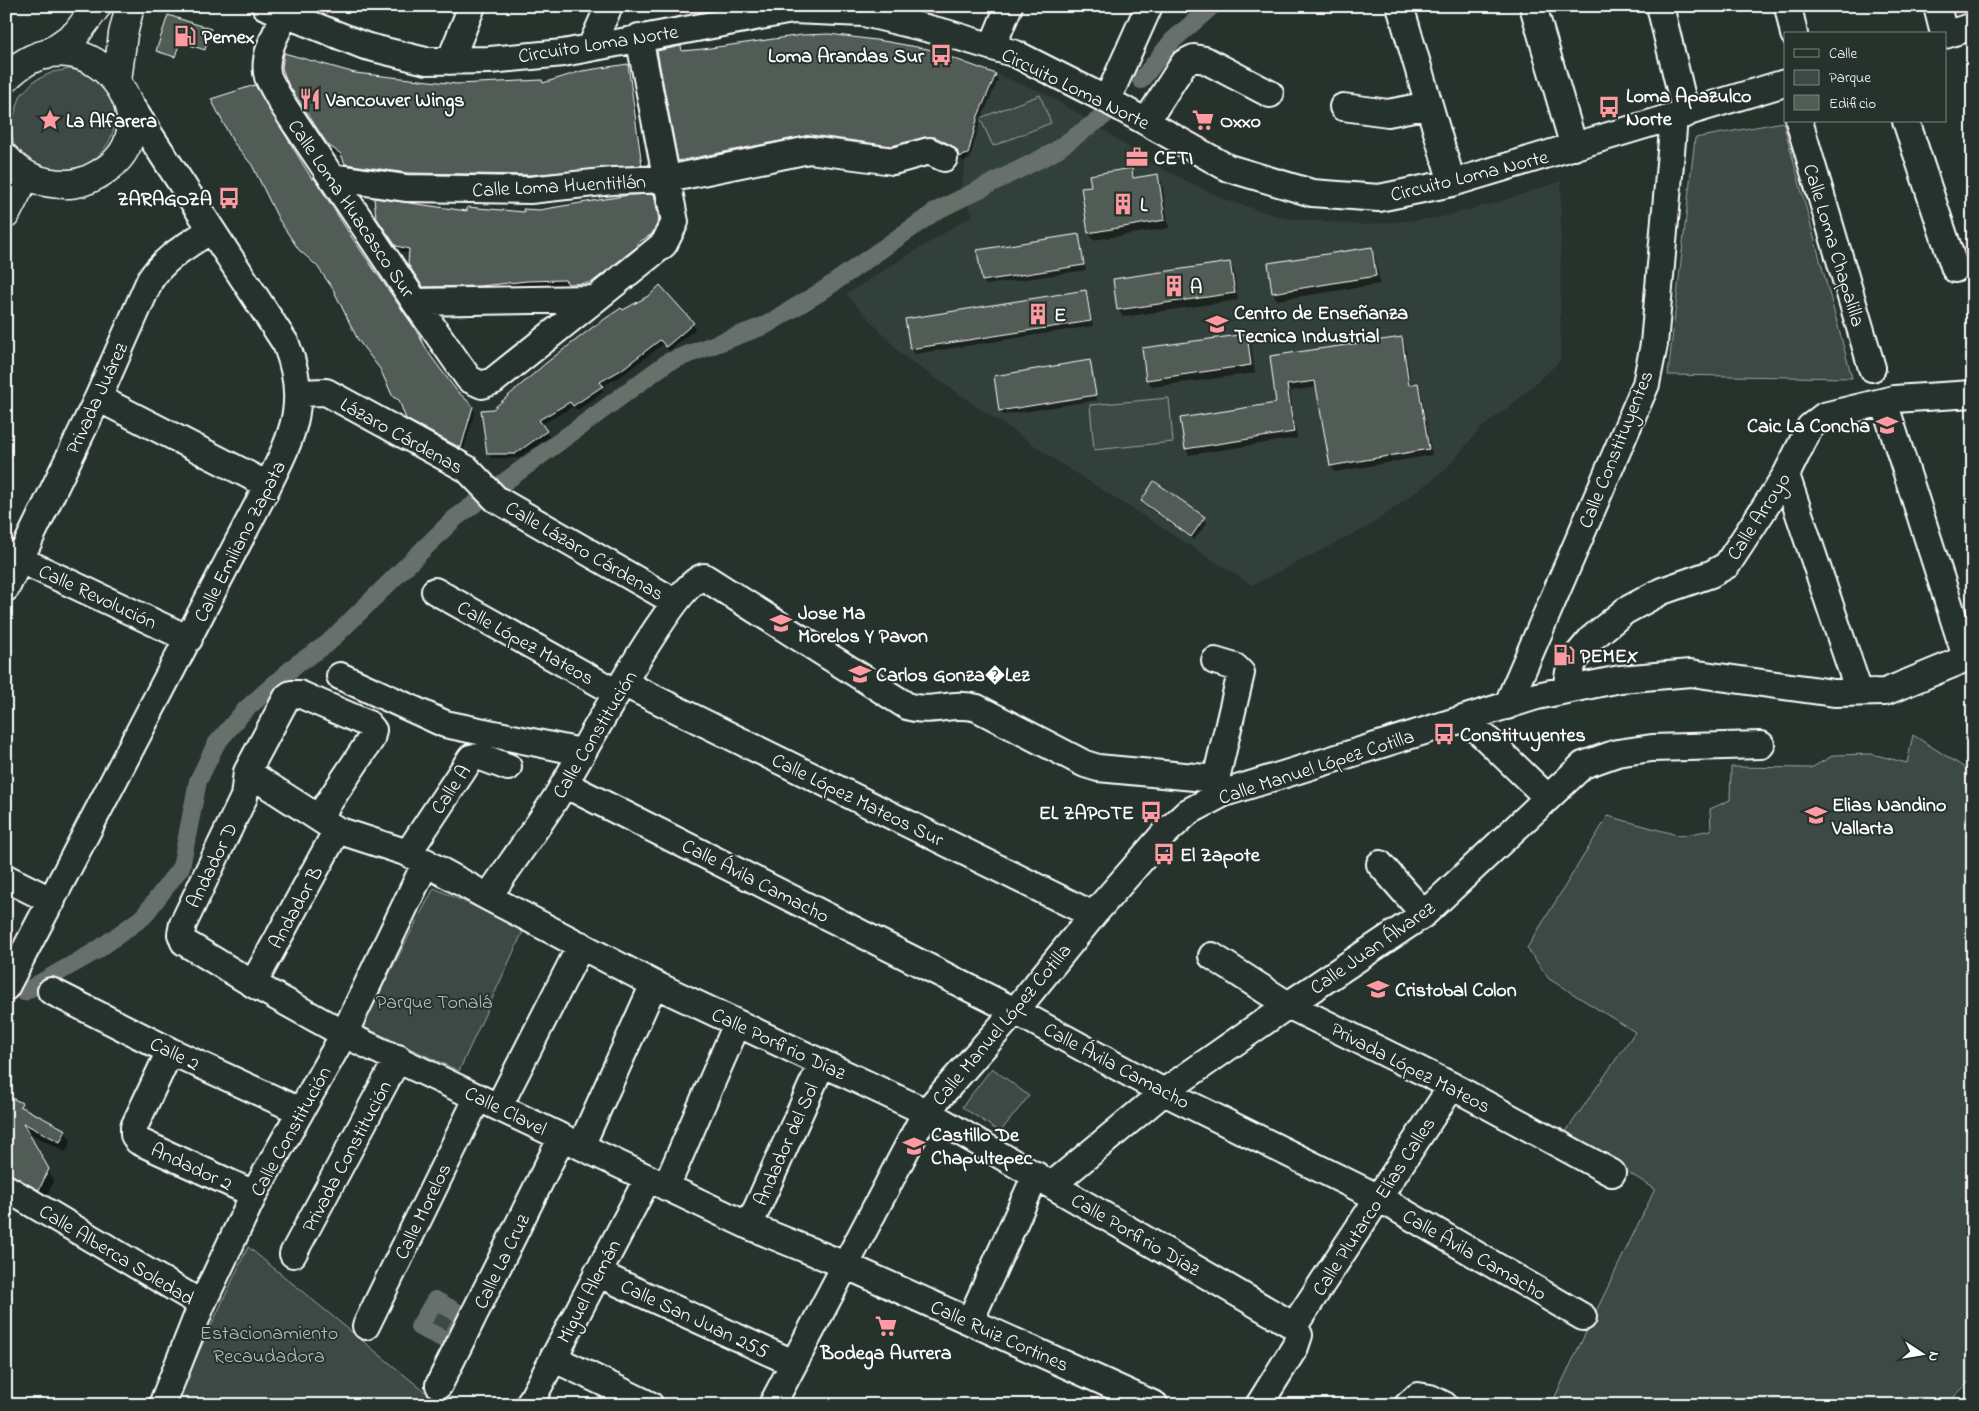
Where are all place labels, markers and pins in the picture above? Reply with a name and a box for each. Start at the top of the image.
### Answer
fuel station icon: Pemex [172,23,198,49]
place label: Pemex [202,24,255,53]
bus stop icon: Loma Arandas Sur [928,42,954,68]
place label: Loma Arandas Sur [768,43,925,72]
place label: Loma Apazulco Norte [1626,83,1752,135]
restaurant icon: Vancouver Wings [297,86,323,112]
place label: Vancouver Wings [325,87,464,117]
bus stop icon: Loma Apazulco Norte [1596,94,1622,120]
place icon: La Alfarera [37,107,63,133]
supermarket icon: Oxxo [1190,107,1216,133]
place label: La Alfarera [66,108,157,137]
place label: Oxxo [1220,108,1261,137]
office icon: CETI [1124,144,1150,170]
place label: CETI [1154,145,1194,174]
bus stop icon: ZARAGOZA [216,185,242,211]
place label: ZARAGOZA [117,186,212,215]
building icon: L [1110,191,1136,217]
place label: L [1140,192,1148,221]
building icon: A [1161,273,1187,299]
place label: A [1190,274,1202,303]
place label: Centro de Enseñanza Tecnica Industrial [1234,300,1408,352]
building icon: E [1025,301,1051,327]
place label: E [1054,302,1066,331]
school or university icon: Centro de Enseñanza Tecnica Industrial [1204,311,1230,337]
school or university icon: Caic La Concha [1874,412,1900,438]
place label: Caic La Concha [1747,413,1870,442]
place label: Jose Ma Morelos Y Pavon [798,600,928,652]
school or university icon: Jose Ma Morelos Y Pavon [768,610,794,636]
fuel station icon: PEMEX [1551,642,1577,668]
place label: PEMEX [1580,643,1639,672]
school or university icon: Carlos Gonza�Lez [847,661,873,687]
place label: Carlos Gonza�Lez [876,662,1030,691]
bus stop icon: Constituyentes [1431,721,1457,747]
place label: Constituyentes [1460,722,1586,752]
place label: Elias Nandino Vallarta [1831,792,1946,844]
bus stop icon: EL ZAPOTE [1138,799,1164,825]
place label: EL ZAPOTE [1039,800,1134,829]
school or university icon: Elias Nandino Vallarta [1803,802,1829,828]
bus stop icon: El Zapote [1151,841,1177,867]
place label: El Zapote [1180,842,1261,871]
school or university icon: Cristobal Colon [1365,976,1391,1002]
place label: Cristobal Colon [1395,977,1517,1006]
place label: Castillo De Chapultepec [931,1122,1033,1174]
school or university icon: Castillo De Chapultepec [901,1133,927,1159]
supermarket icon: Bodega Aurrera [873,1313,899,1339]
place label: Bodega Aurrera [820,1340,952,1370]

